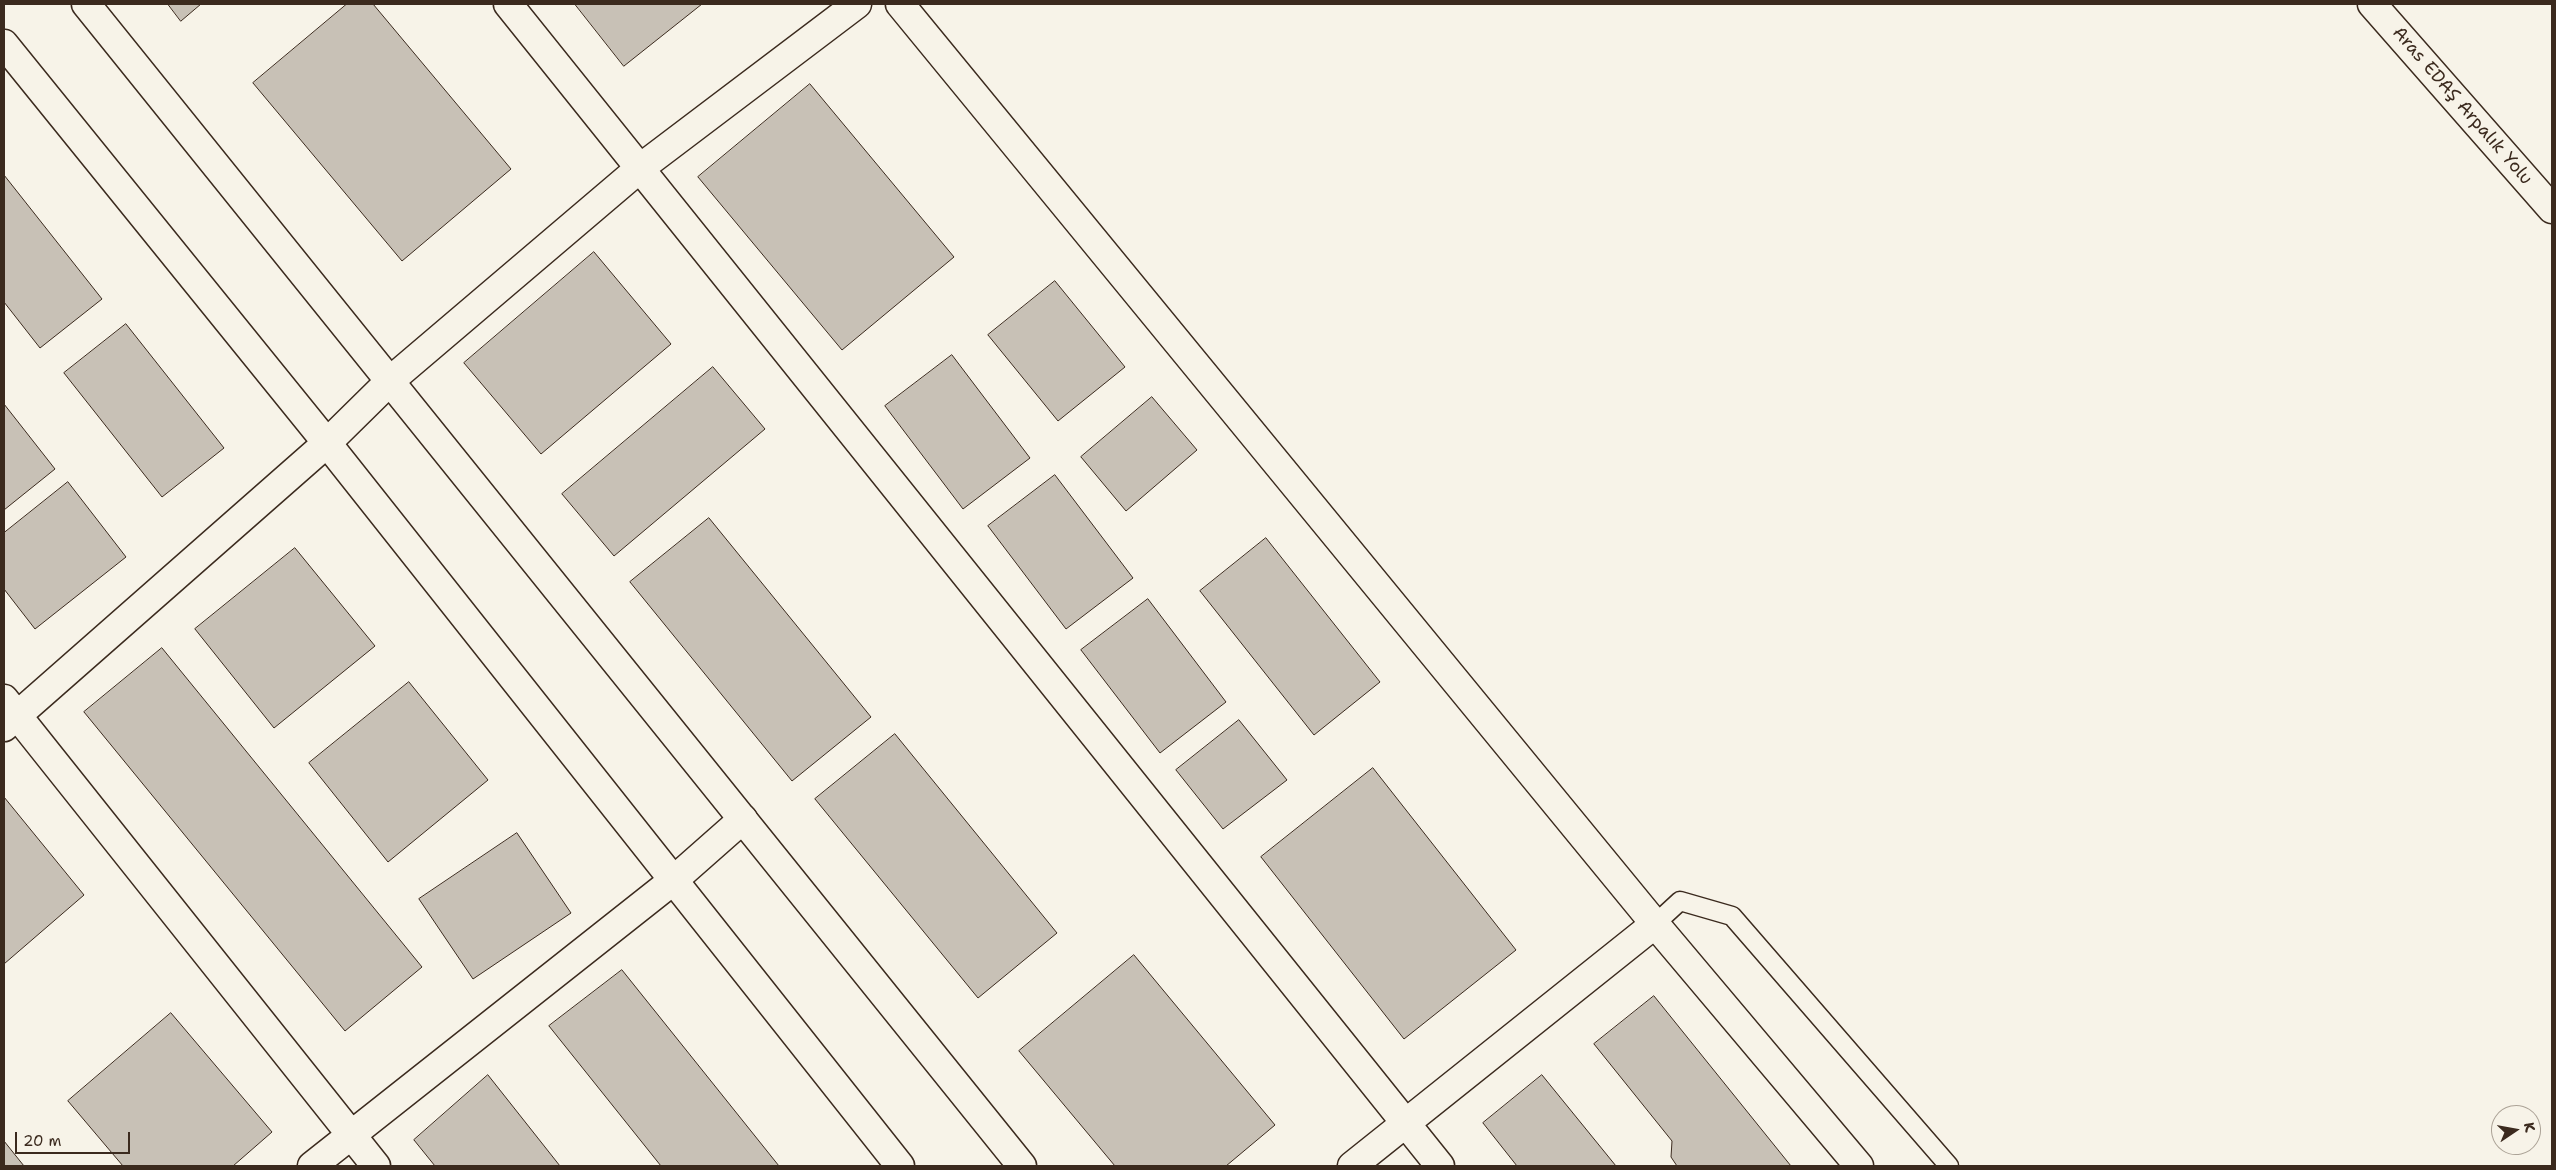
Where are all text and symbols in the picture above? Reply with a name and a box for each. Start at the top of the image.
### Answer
street label: Aras EDAŞ Arpalık Yolu [2387,22,2537,190]
north arrow [2491,1105,2541,1155]
text: K [2520,1121,2539,1134]
scale bar [18,1122,132,1154]
text: 20 m [23,1131,62,1151]

